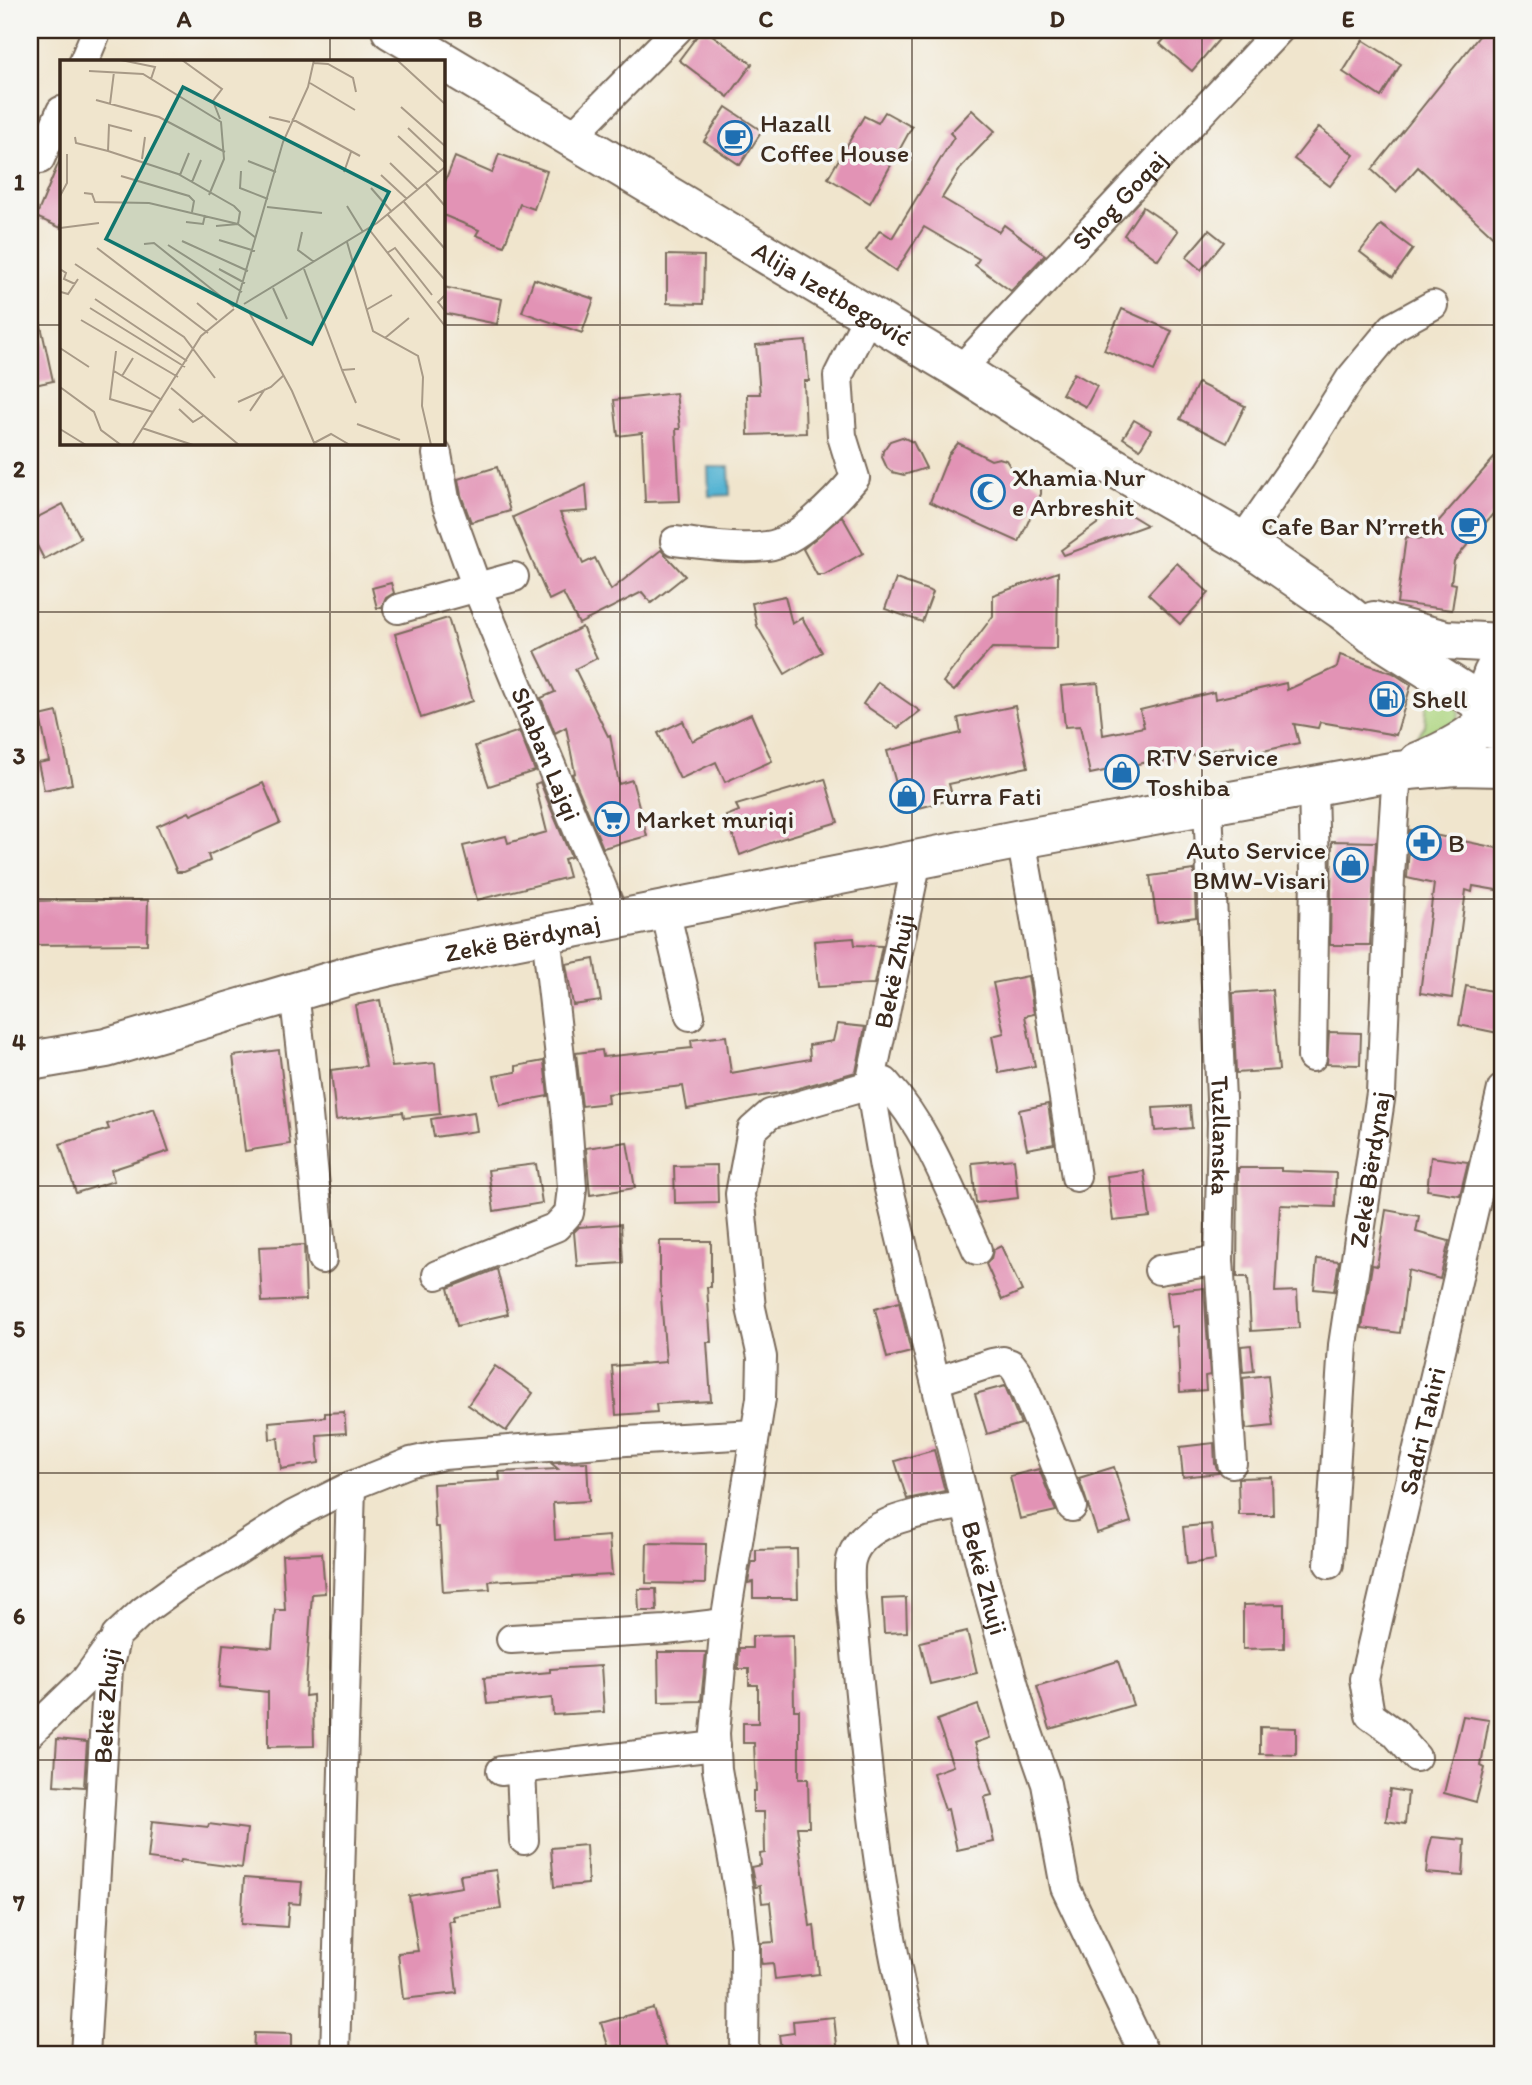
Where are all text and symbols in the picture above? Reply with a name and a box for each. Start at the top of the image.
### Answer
text: A [176,5,192,33]
text: B [468,5,483,33]
text: C [759,5,774,33]
text: D [1049,5,1065,33]
text: E [1342,5,1355,33]
inset map [60,60,444,444]
place label: Hazall Coffee House [760,107,909,169]
cafe icon: Hazall Coffee House [716,119,754,157]
street label: Shog Goqaj [1065,143,1174,257]
text: 1 [14,168,25,196]
street label: Alija Izetbegović [747,234,918,354]
text: 2 [13,455,26,483]
place label: Xhamia Nur e Arbreshit [1012,461,1146,523]
mosque icon: Xhamia Nur e Arbreshit [969,473,1007,511]
cafe icon: Cafe Bar N’rreth [1450,507,1488,545]
place label: Cafe Bar N’rreth [1261,510,1444,542]
fuel station icon: Shell [1368,680,1406,718]
street label: Shaban Lajqi [504,682,588,826]
place label: Shell [1412,683,1468,715]
place label: RTV Service Toshiba [1146,741,1278,803]
text: 3 [13,742,26,770]
shop icon: RTV Service Toshiba [1103,753,1141,791]
shop icon: Furra Fati [888,777,926,815]
place label: Furra Fati [932,780,1042,812]
supermarket icon: Market muriqi [593,800,631,838]
place label: Market muriqi [636,803,794,835]
pharmacy icon: B [1405,824,1443,862]
place label: B [1448,827,1465,859]
place label: Auto Service BMW-Visari [1186,834,1326,896]
shop icon: Auto Service BMW-Visari [1332,846,1370,884]
street label: Zekë Bërdynaj [442,907,603,969]
street label: Bekë Zhuji [866,911,921,1031]
text: 4 [12,1028,26,1056]
street label: Tuzllanska [1204,1075,1238,1196]
street label: Zekë Bërdynaj [1342,1089,1397,1250]
text: 5 [13,1315,25,1343]
street label: Sadri Tahiri [1392,1364,1452,1498]
street label: Bekë Zhuji [954,1518,1015,1638]
text: 6 [13,1602,25,1630]
street label: Bekë Zhuji [86,1644,129,1765]
text: 7 [12,1889,25,1917]

